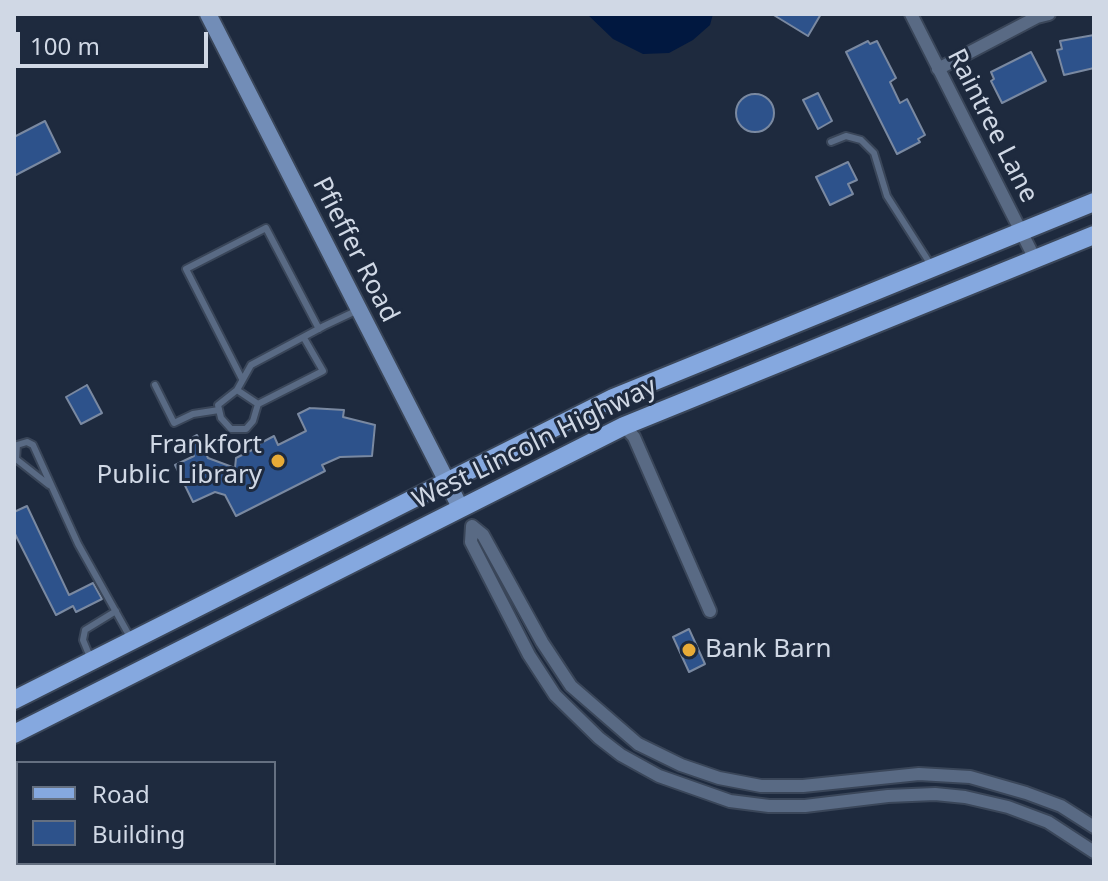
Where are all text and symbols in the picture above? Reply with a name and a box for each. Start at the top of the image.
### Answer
scale bar [20,16,212,66]
text: 100 m [30,29,100,62]
street label: Raintree Lane [940,44,1044,208]
street label: Pfieffer Road [305,172,405,328]
street label: West Lincoln Highway [408,371,662,517]
place label: Frankfort Public Library [96,430,262,492]
marker: Frankfort Public Library [269,452,287,470]
place label: Bank Barn [705,634,831,666]
marker: Bank Barn [680,641,698,659]
legend [16,761,276,865]
text: Road [92,777,150,810]
text: Building [92,817,185,850]

